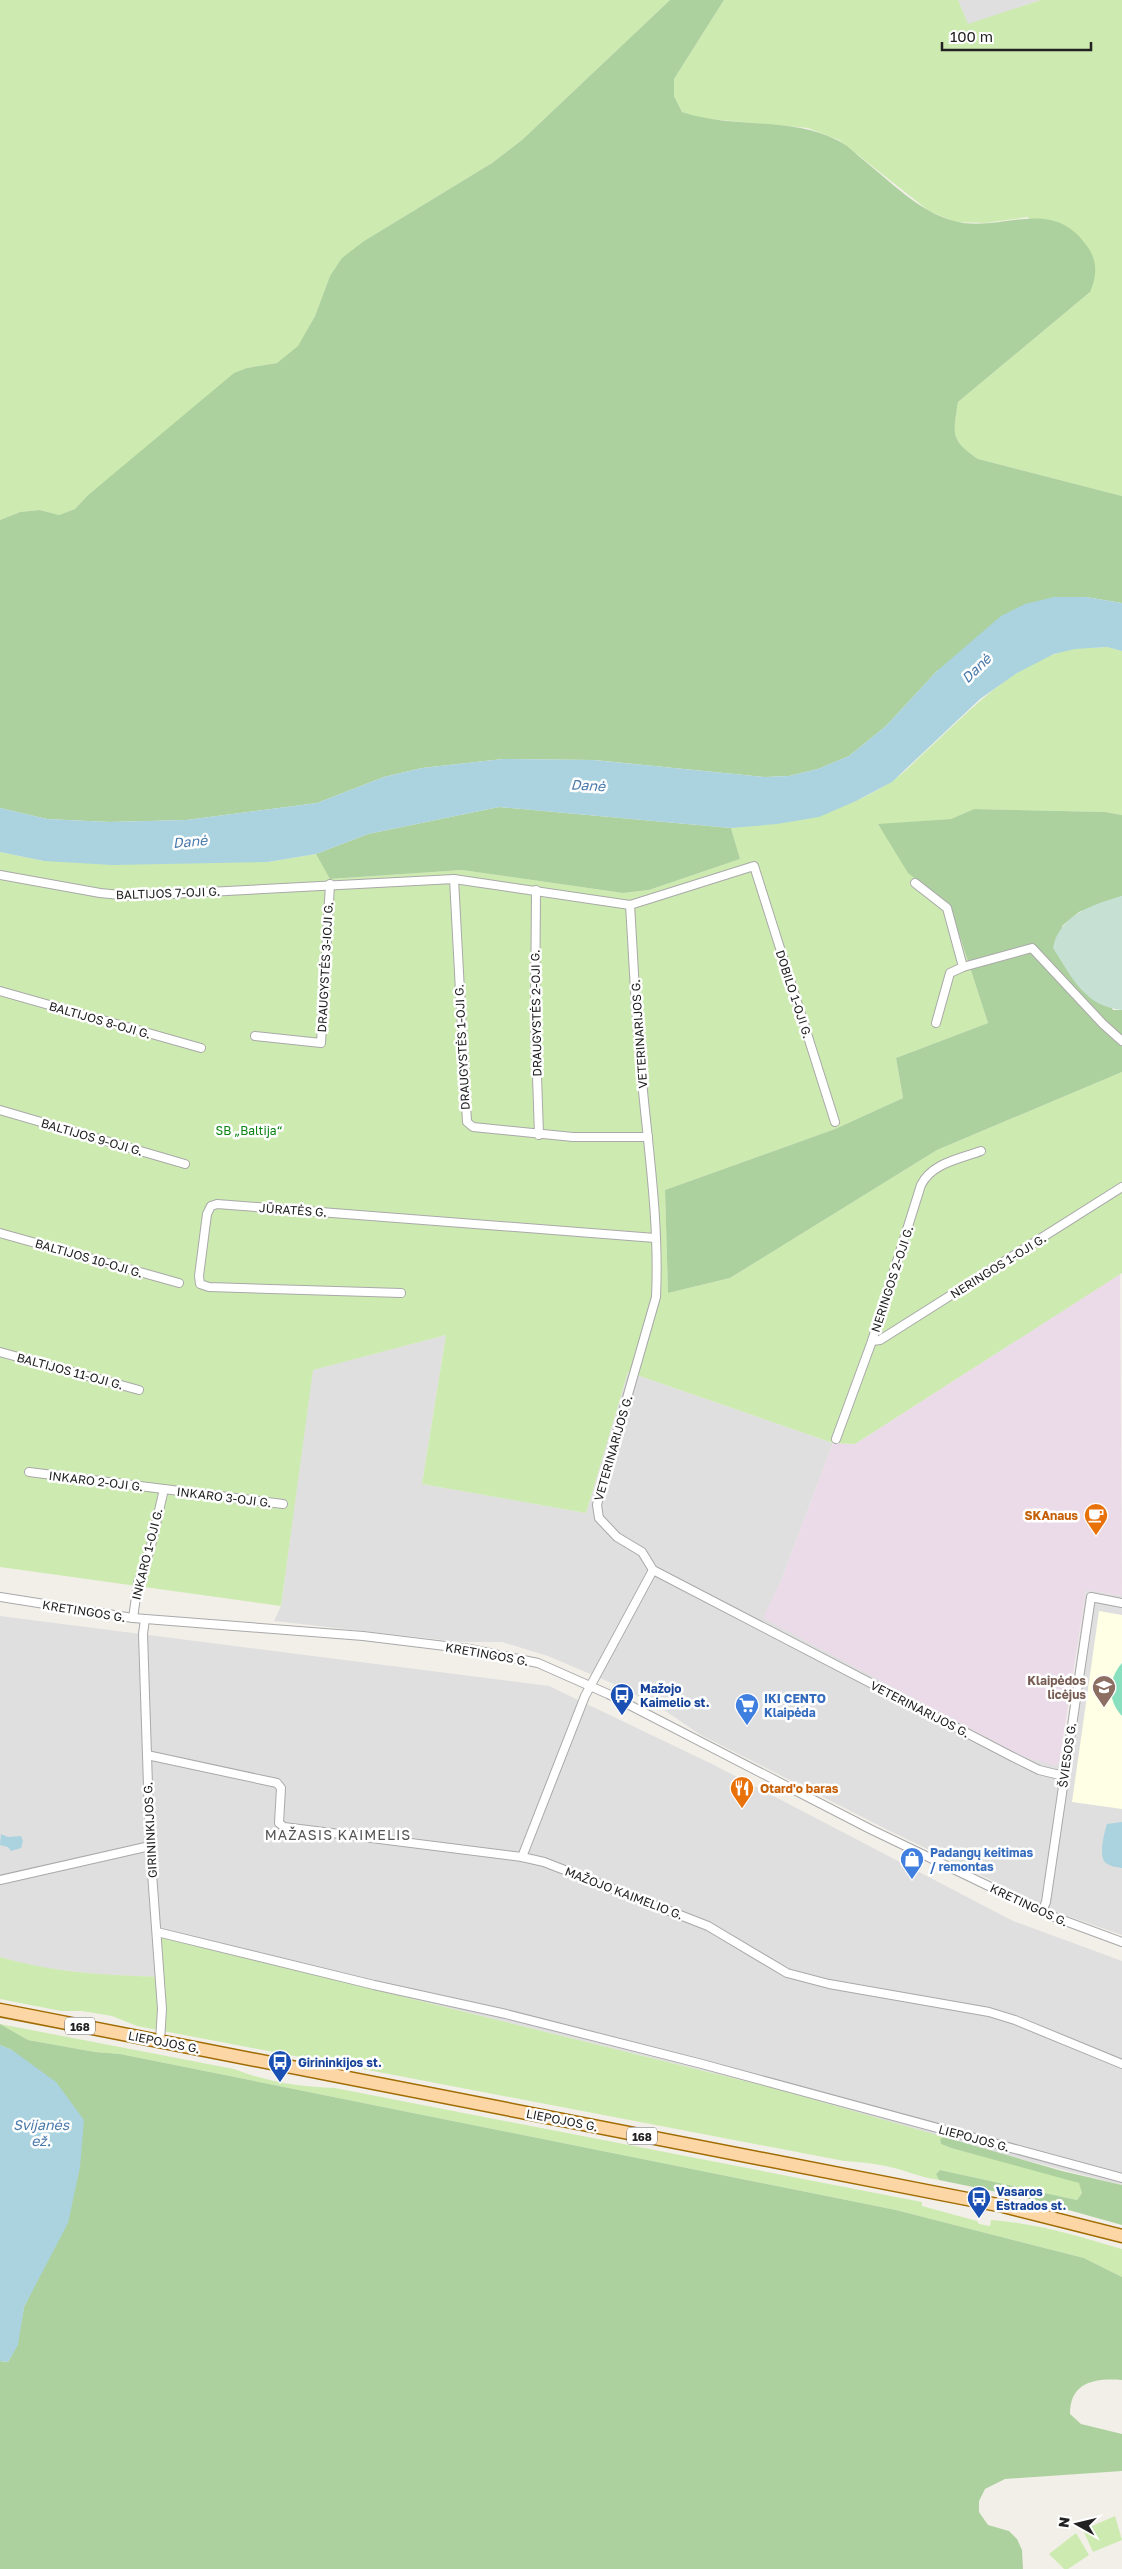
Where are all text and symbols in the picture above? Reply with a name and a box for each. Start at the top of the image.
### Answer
scale bar [942,20,1091,52]
text: 100 m [950,27,993,45]
water label: Danė [958,649,995,686]
water label: Danė [570,776,607,794]
water label: Danė [172,831,209,851]
street label: BALTIJOS 7-OJI G. [116,884,220,902]
street label: DRAUGYSTĖS 3-IOJI G. [314,901,336,1033]
street label: DOBILO 1-OJI G. [773,948,815,1040]
street label: DRAUGYSTĖS 2-OJI G. [527,949,545,1077]
street label: VETERINARIJOS G. [628,979,650,1089]
street label: DRAUGYSTĖS 1-OJI G. [451,984,473,1110]
street label: BALTIJOS 8-OJI G. [47,998,153,1042]
street label: BALTIJOS 9-OJI G. [39,1115,145,1159]
park label: SB „Baltija“ [216,1123,283,1138]
street label: JŪRATĖS G. [259,1200,327,1220]
street label: NERINGOS 2-OJI G. [868,1224,916,1334]
street label: NERINGOS 1-OJI G. [947,1230,1049,1302]
street label: BALTIJOS 10-OJI G. [34,1235,144,1281]
street label: BALTIJOS 11-OJI G. [15,1350,125,1392]
street label: VETERINARIJOS G. [591,1393,635,1503]
street label: INKARO 2-OJI G. [48,1468,144,1494]
street label: INKARO 3-OJI G. [176,1484,272,1510]
cafe icon: SKAnaus [1083,1502,1109,1536]
street label: INKARO 1-OJI G. [128,1507,166,1601]
place label: SKAnaus [1024,1508,1078,1523]
street label: KRETINGOS G. [41,1597,127,1625]
street label: KRETINGOS G. [444,1639,530,1669]
place label: Klaipėdos licėjus [1027,1673,1086,1702]
school or university icon: Klaipėdos licėjus [1091,1674,1117,1708]
street label: VETERINARIJOS G. [868,1678,972,1740]
place label: Mažojo Kaimelio st. [640,1681,710,1710]
bus stop icon: Mažojo Kaimelio st. [609,1682,635,1716]
place label: IKI CENTO Klaipėda [764,1691,826,1720]
supermarket icon: IKI CENTO Klaipėda [734,1692,760,1726]
street label: ŠVIESOS G. [1055,1721,1079,1789]
restaurant icon: Otard'o baras [729,1775,755,1809]
place label: Otard'o baras [760,1781,839,1796]
street label: GIRININKIJOS G. [140,1782,160,1878]
district label: MAŽASIS KAIMELIS [265,1826,411,1843]
place label: Padangų keitimas / remontas [930,1845,1034,1874]
shop icon: Padangų keitimas / remontas [899,1846,925,1880]
street label: MAŽOJO KAIMELIO G. [563,1864,685,1922]
street label: KRETINGOS G. [988,1880,1070,1930]
road number: 168 [65,2018,95,2034]
street label: LIEPOJOS G. [127,2028,201,2056]
bus stop icon: Girininkijos st. [267,2049,293,2083]
place label: Girininkijos st. [298,2055,382,2070]
street label: LIEPOJOS G. [525,2106,599,2134]
water label: Svijanės ež. [13,2116,70,2149]
street label: LIEPOJOS G. [937,2121,1011,2155]
road number: 168 [627,2128,657,2144]
place label: Vasaros Estrados st. [996,2184,1066,2213]
bus stop icon: Vasaros Estrados st. [966,2185,992,2219]
north arrow [1052,2499,1102,2549]
text: N [1054,2516,1073,2529]

